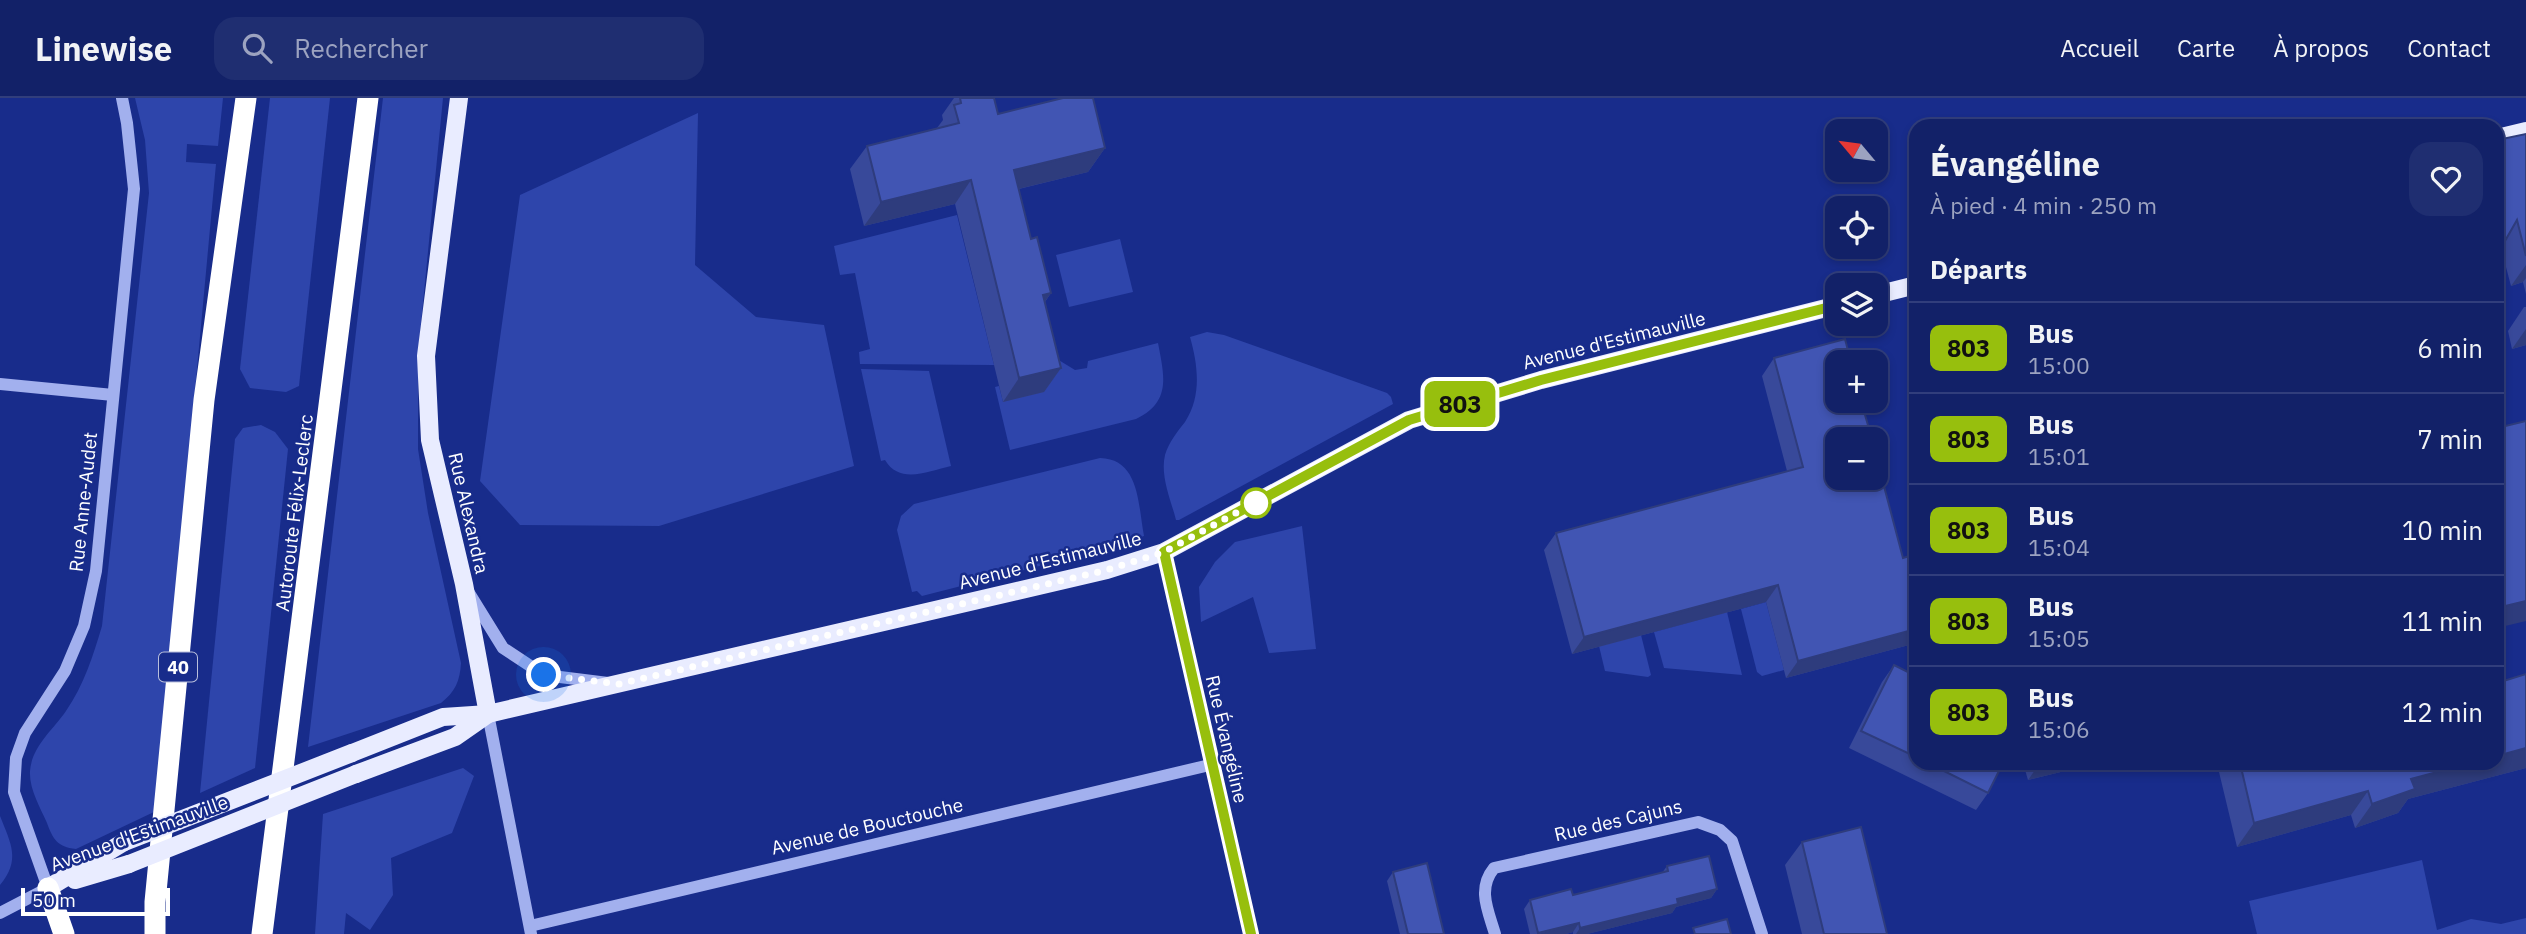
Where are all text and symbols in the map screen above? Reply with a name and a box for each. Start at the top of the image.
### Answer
search box [214,17,704,80]
text: Linewise [35,27,172,70]
icon: search [238,29,276,67]
text: Rechercher [294,31,428,65]
text: Accueil [2060,32,2139,64]
text: Carte [2177,32,2235,64]
text: À propos [2273,32,2369,64]
text: Contact [2407,32,2491,64]
north arrow [1825,119,1888,182]
map controls [1825,119,1888,490]
text: Évangéline [1930,142,2100,185]
button: heart [2409,142,2483,216]
text: À pied · 4 min · 250 m [1930,190,2157,220]
button: locate [1825,196,1888,259]
text: Départs [1930,252,2027,286]
button: layers [1825,273,1888,336]
street label: Avenue d'Estimauville [1520,306,1708,374]
text: Bus [2028,316,2074,350]
text: 6 min [2417,331,2483,365]
text: 803 [1947,332,1990,364]
button: + [1825,350,1888,413]
text: 15:00 [2028,350,2090,380]
line badge: 803 [1420,381,1500,427]
text: 803 [1438,388,1482,420]
text: Bus [2028,407,2074,441]
street label: Autoroute Félix-Leclerc [270,413,318,613]
text: 7 min [2417,422,2483,456]
text: 803 [1947,423,1990,455]
button: − [1825,427,1888,490]
street label: Rue Anne-Audet [64,431,102,573]
text: 15:01 [2028,441,2090,471]
street label: Rue Alexandra [443,450,495,576]
unlabelled marker [1241,488,1271,518]
text: Bus [2028,498,2074,532]
text: 10 min [2402,513,2483,547]
text: 803 [1947,514,1990,546]
street label: Avenue d'Estimauville [956,526,1144,594]
text: 15:04 [2028,532,2090,562]
text: Bus [2028,589,2074,623]
text: 11 min [2402,604,2483,638]
text: 803 [1947,605,1990,637]
text: 15:05 [2028,623,2090,653]
road number: 40 [159,652,197,682]
your location [526,657,561,692]
street label: Rue Évangéline [1201,673,1253,805]
text: Bus [2028,680,2074,714]
text: 12 min [2402,695,2483,729]
text: 803 [1947,696,1990,728]
text: 15:06 [2028,714,2090,744]
street label: Avenue d'Estimauville [47,790,231,876]
street label: Avenue de Bouctouche [769,792,965,860]
street label: Rue des Cajuns [1552,794,1684,846]
scale bar [21,885,170,917]
text: 50 m [32,888,76,912]

